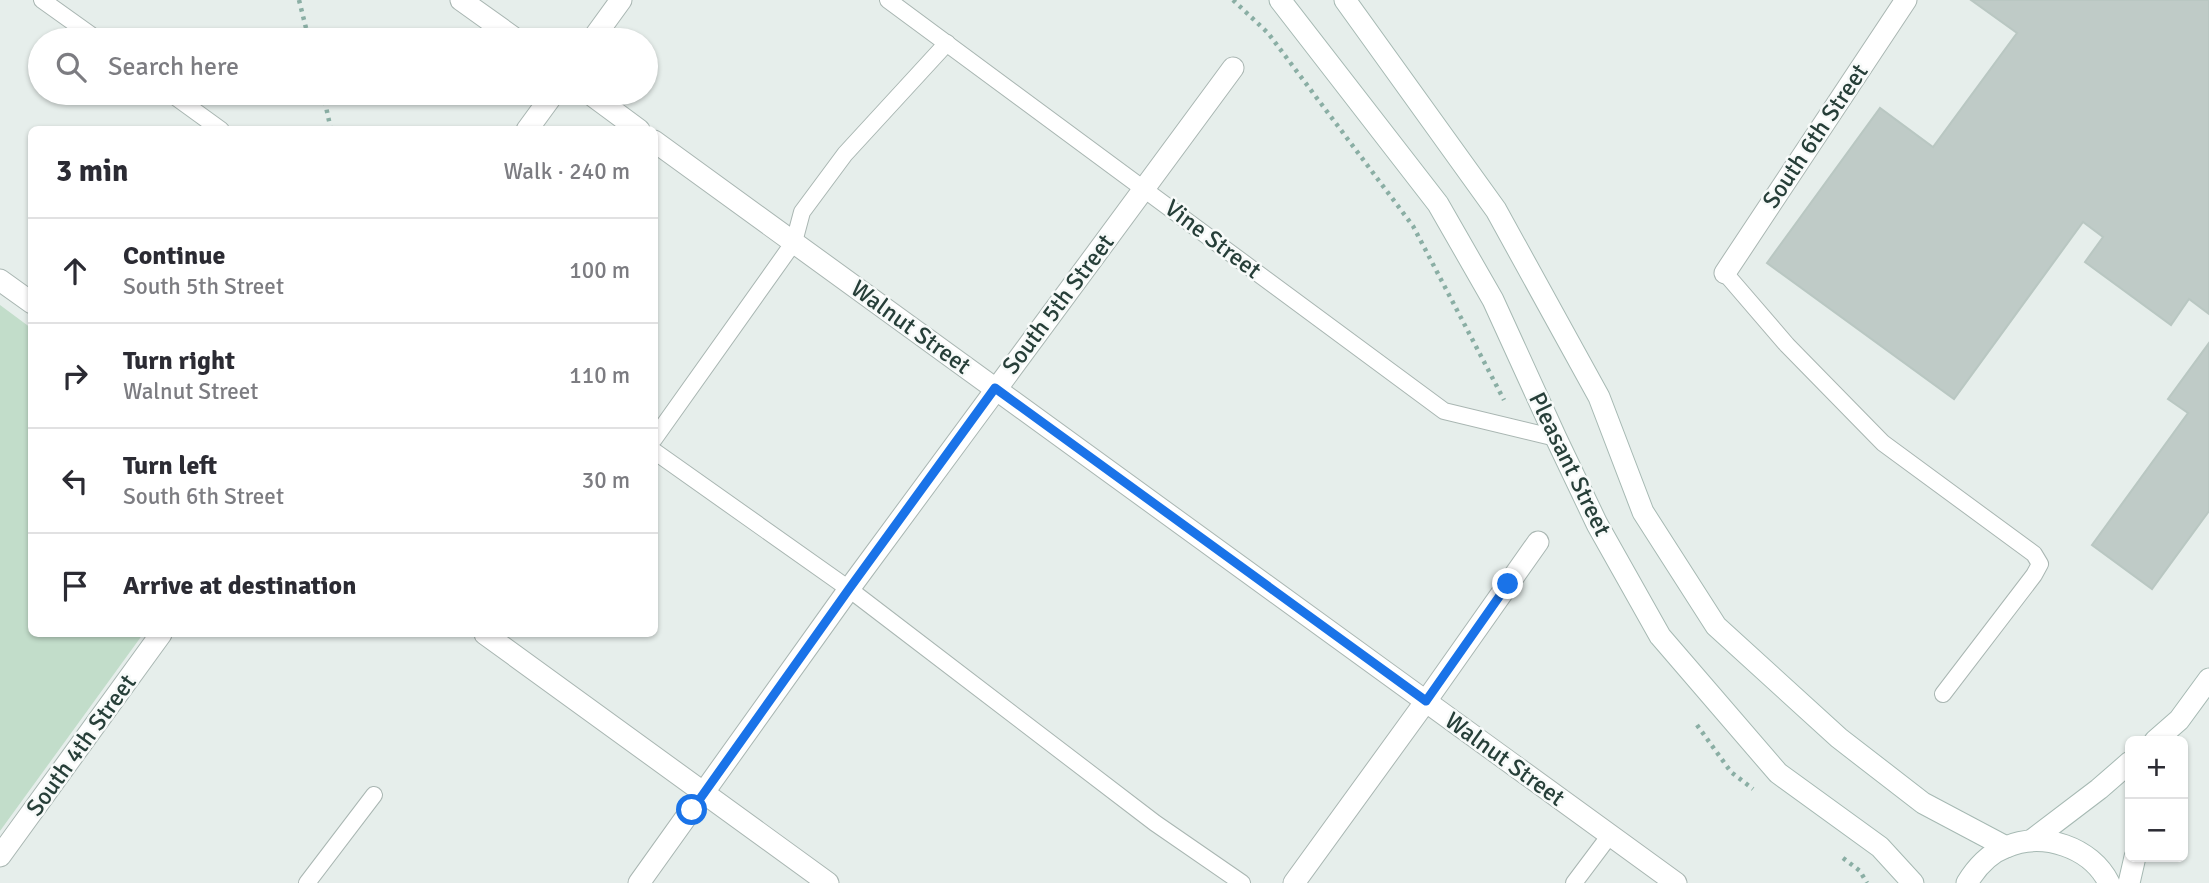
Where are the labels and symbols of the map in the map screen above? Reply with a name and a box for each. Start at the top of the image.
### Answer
street label: South 6th Street [1756,58,1874,214]
street label: Vine Street [1159,193,1267,285]
street label: South 5th Street [995,228,1121,380]
street label: Walnut Street [845,273,977,381]
street label: Pleasant Street [1522,387,1618,541]
route end [1492,568,1523,599]
street label: South 4th Street [20,668,142,822]
street label: Walnut Street [1439,705,1571,813]
route start [676,794,707,825]

